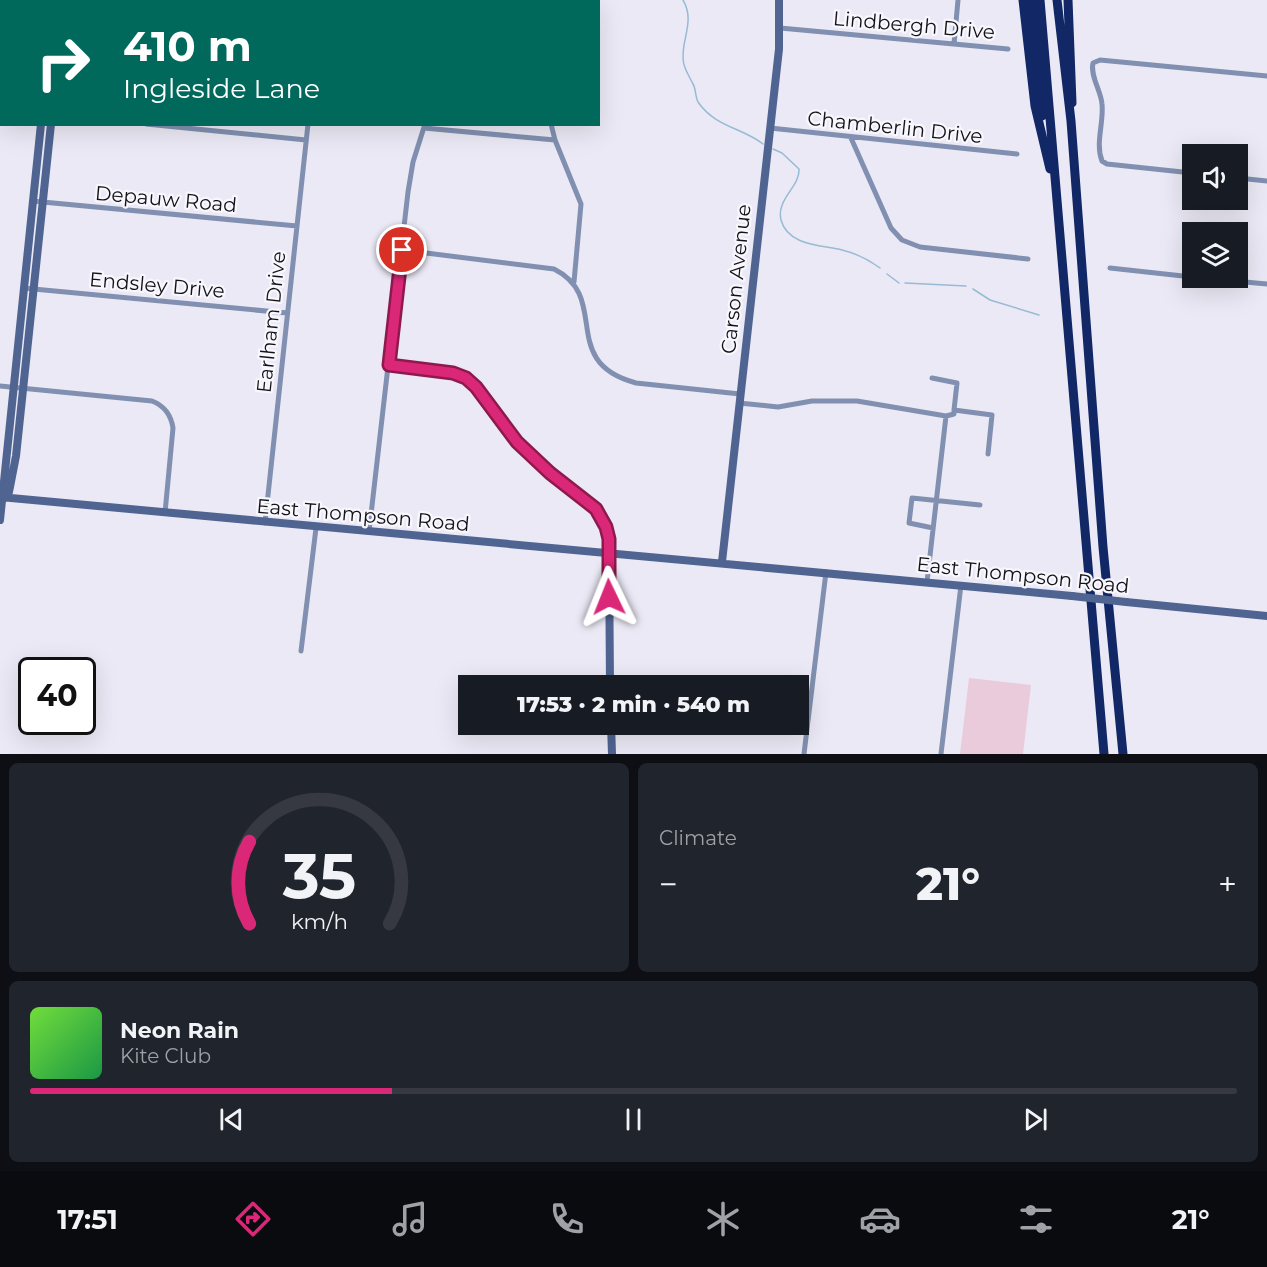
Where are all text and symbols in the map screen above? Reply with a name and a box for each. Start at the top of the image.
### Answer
street label: Lindbergh Drive [832,6,996,44]
text: 410 m [123,20,252,72]
icon: right [24,24,102,102]
text: Ingleside Lane [123,72,320,105]
street label: Chamberlin Drive [806,106,984,148]
map controls [1182,144,1248,288]
button: sound [1182,144,1248,210]
street label: Depauw Road [94,181,238,217]
street label: Carson Avenue [716,203,756,355]
button: layers [1182,222,1248,288]
pin [376,224,427,275]
icon: arrive [385,233,418,266]
street label: Earlham Drive [252,250,290,394]
street label: Endsley Drive [88,267,226,303]
street label: East Thompson Road [255,494,471,536]
street label: East Thompson Road [915,552,1131,598]
position arrow [577,565,641,629]
speed limit sign: 40 [18,657,96,735]
text: 17:53 · 2 min · 540 m [517,691,750,718]
text: Climate [659,826,737,850]
text: 35 [281,838,356,914]
text: 21° [916,856,980,911]
text: − [659,864,678,904]
text: + [1218,864,1237,904]
text: km/h [290,909,348,935]
text: Neon Rain [120,1017,239,1044]
text: Kite Club [120,1044,211,1068]
icon: previous [215,1103,248,1136]
icon: pause [617,1103,650,1136]
icon: next [1019,1103,1052,1136]
icon: directions [232,1198,274,1240]
icon: music [389,1198,431,1240]
icon: phone [546,1198,588,1240]
icon: climate [702,1198,744,1240]
icon: car [859,1198,901,1240]
icon: filters [1015,1198,1057,1240]
text: 17:51 [57,1203,118,1236]
text: 21° [1172,1203,1210,1236]

